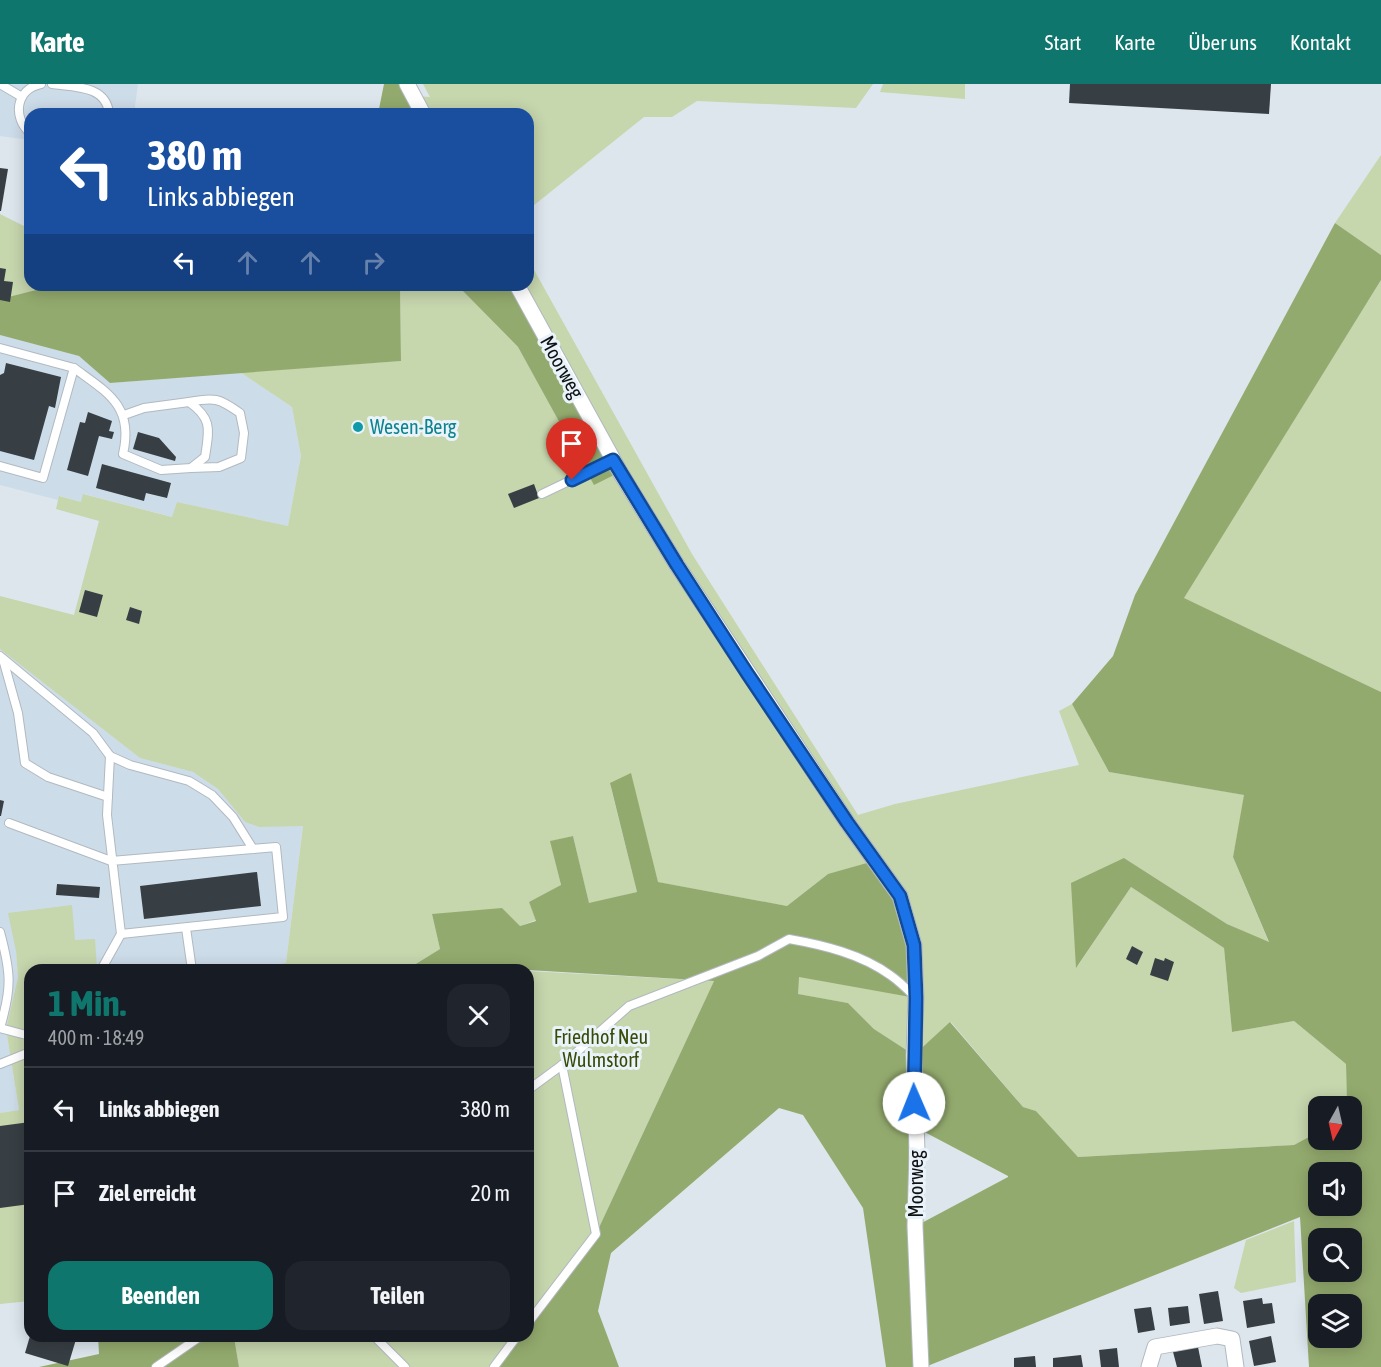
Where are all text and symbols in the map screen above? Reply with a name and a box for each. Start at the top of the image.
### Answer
text: Karte [30,26,85,58]
text: Start [1045,30,1081,54]
text: Karte [1114,30,1155,54]
text: Über uns [1188,30,1257,54]
text: Kontakt [1290,30,1351,54]
text: 380 m [147,131,242,179]
icon: left [48,132,126,210]
text: Links abbiegen [147,181,295,212]
icon: left [168,246,201,279]
icon: ahead [231,246,264,279]
icon: ahead [294,246,327,279]
icon: right [357,246,390,279]
street label: Moorweg [536,332,589,402]
place label: Wesen-Berg [370,415,457,438]
pin [546,418,597,480]
marker: Wesen-Berg [351,420,365,434]
icon: arrive [555,427,588,460]
text: 1 Min. [48,982,126,1024]
button: close [447,984,510,1047]
park label: Friedhof Neu Wulmstorf [554,1025,648,1071]
text: 400 m · 18:49 [48,1026,144,1049]
position arrow [882,1071,946,1135]
icon: left [48,1093,81,1126]
text: Links abbiegen [99,1096,220,1122]
text: 380 m [460,1096,510,1122]
north arrow [1308,1096,1362,1150]
map controls [1308,1096,1362,1348]
street label: Moorweg [904,1150,927,1218]
button: sound [1308,1162,1362,1216]
icon: arrive [48,1177,81,1210]
text: Ziel erreicht [99,1180,196,1206]
text: 20 m [470,1180,510,1206]
button: search [1308,1228,1362,1282]
button: Beenden [48,1261,273,1330]
button: Teilen [285,1261,510,1330]
button: layers [1308,1294,1362,1348]

